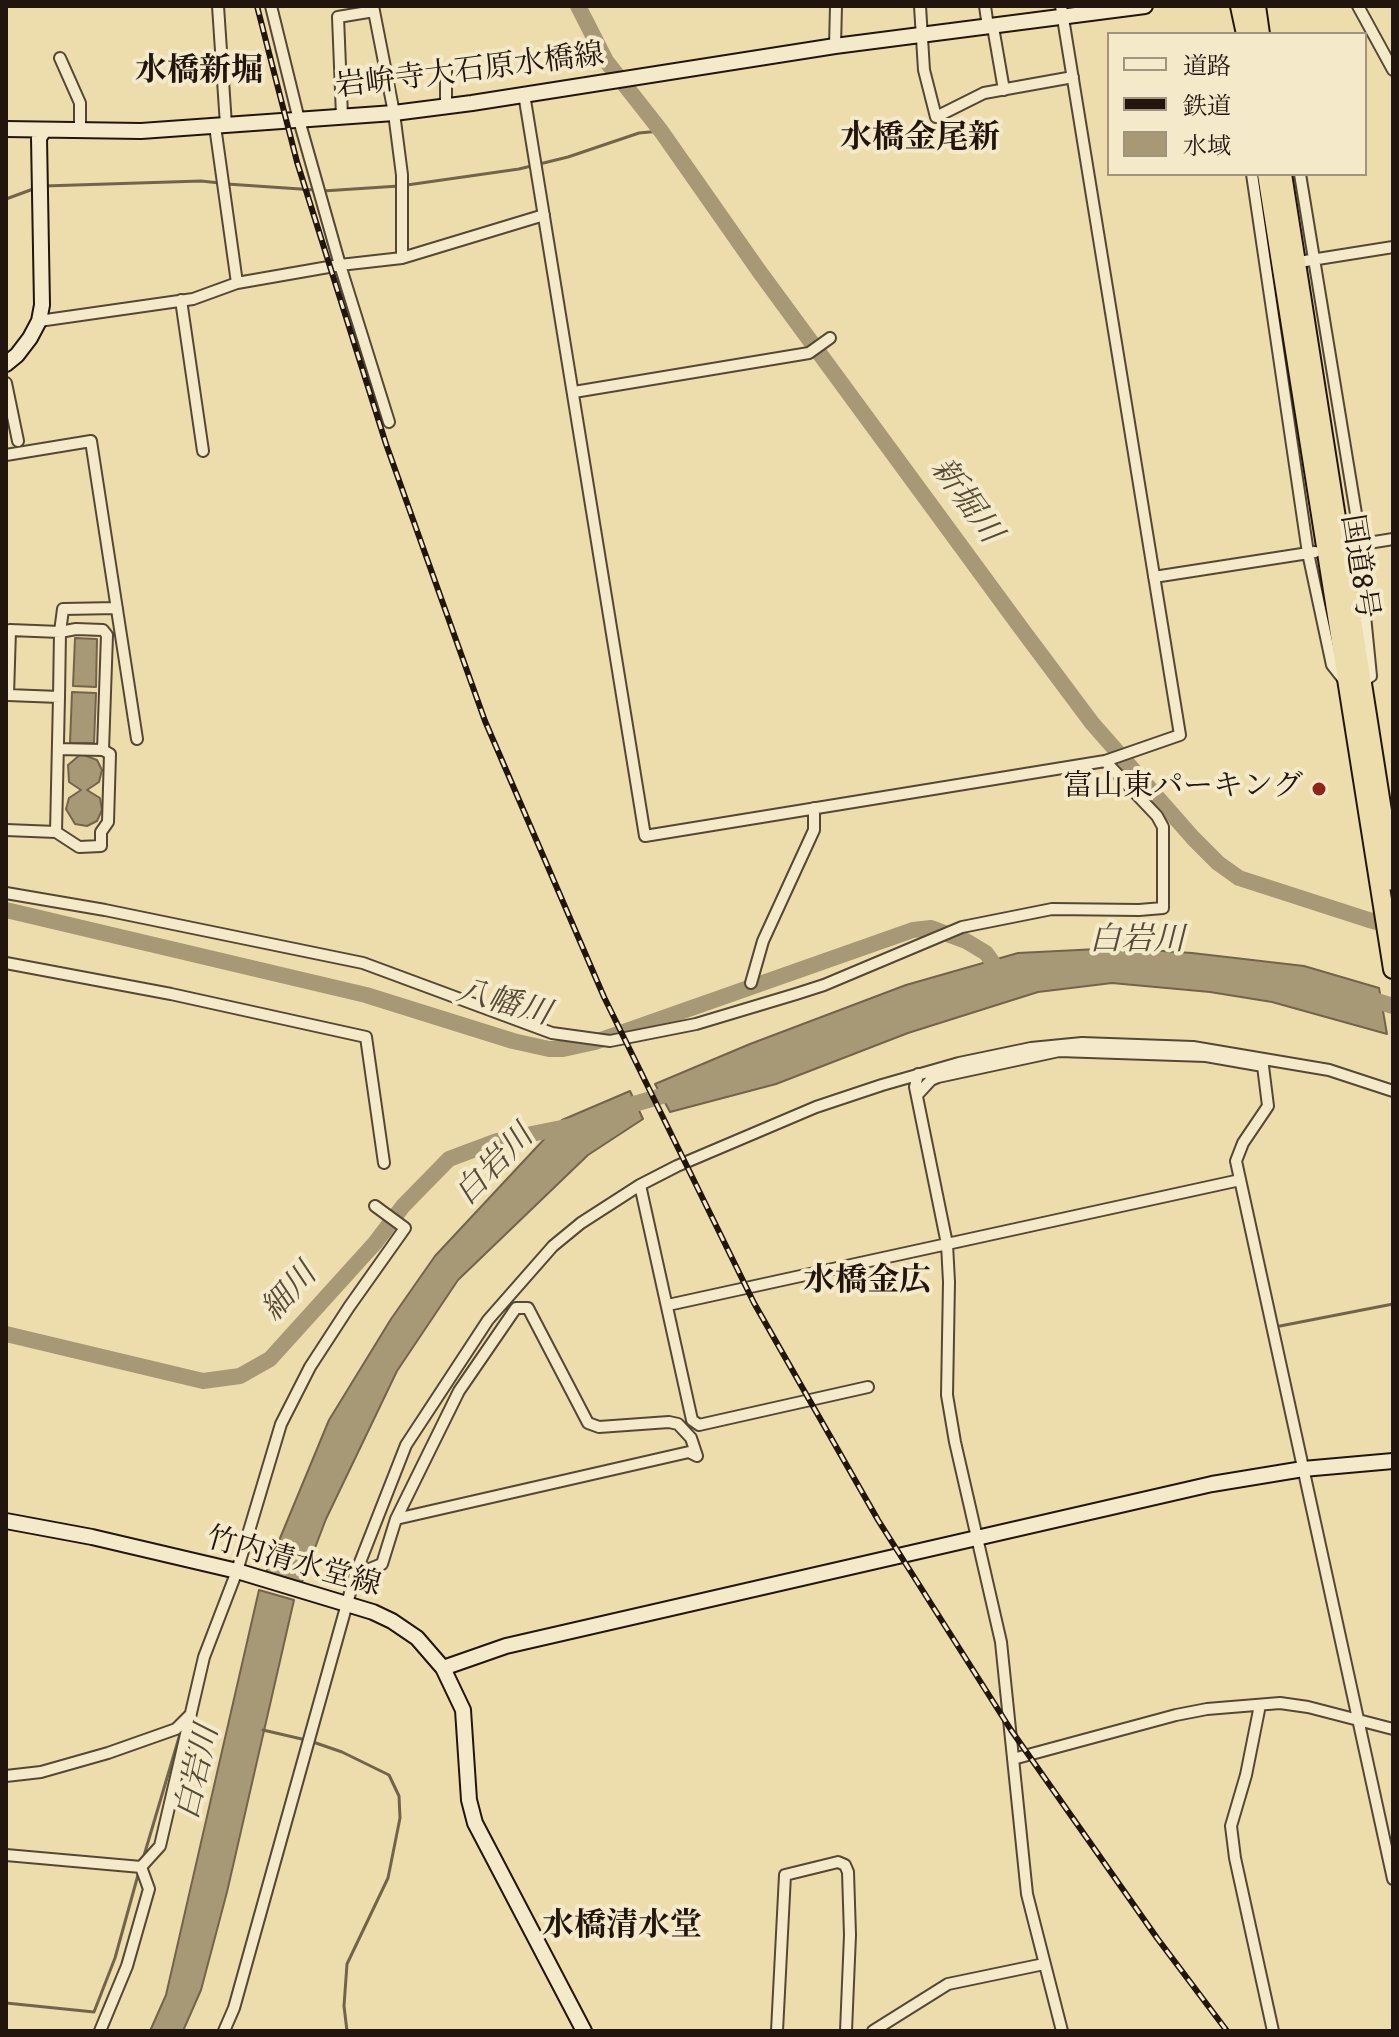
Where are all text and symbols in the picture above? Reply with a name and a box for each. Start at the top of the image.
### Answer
legend [1107,32,1367,176]
street label: 岩峅寺大石原水橋線 [334,39,606,107]
text: 道路 [1183,52,1231,82]
district label: 水橋新堀 [135,54,263,92]
text: 鉄道 [1183,92,1231,122]
district label: 水橋金尾新 [840,121,1000,159]
text: 水域 [1183,132,1231,162]
water label: 新堀川 [920,452,1008,552]
street label: 国道8号 [1331,512,1383,622]
place label: 富山東パーキング [1063,771,1303,807]
marker: 富山東パーキング [1310,780,1328,798]
water label: 白岩川 [1089,923,1185,961]
water label: 八幡川 [452,974,554,1036]
water label: 白岩川 [449,1119,543,1215]
water label: 細川 [255,1257,327,1331]
district label: 水橋金広 [803,1264,931,1302]
street label: 竹内清水堂線 [202,1522,384,1606]
water label: 白岩川 [170,1722,230,1824]
district label: 水橋清水堂 [542,1909,702,1947]

